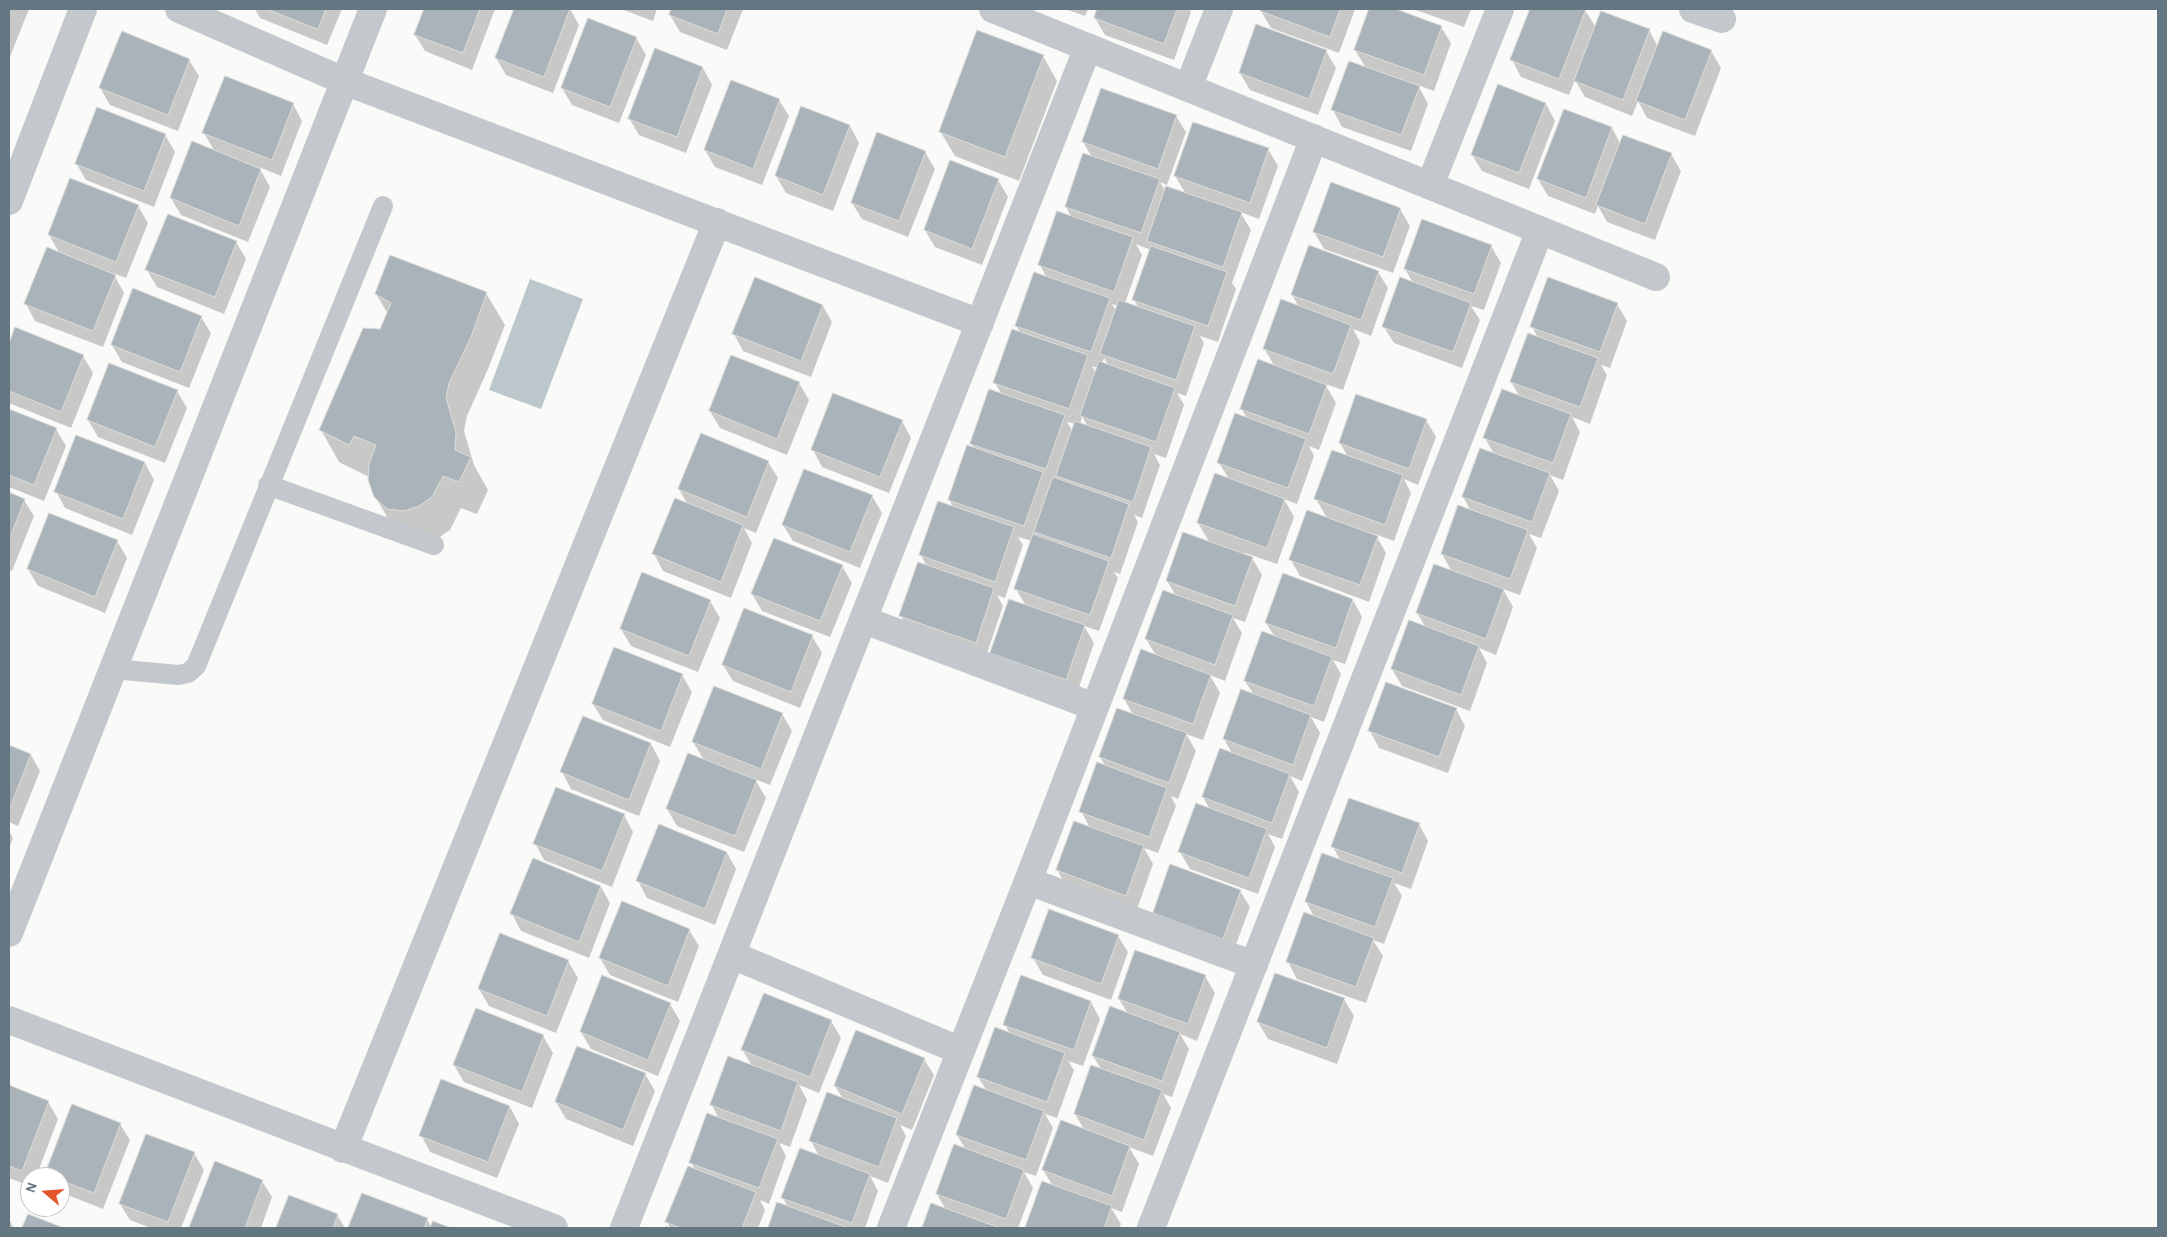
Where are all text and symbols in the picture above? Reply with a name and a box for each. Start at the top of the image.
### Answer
north arrow [20,1167,70,1217]
text: N [24,1181,40,1194]

